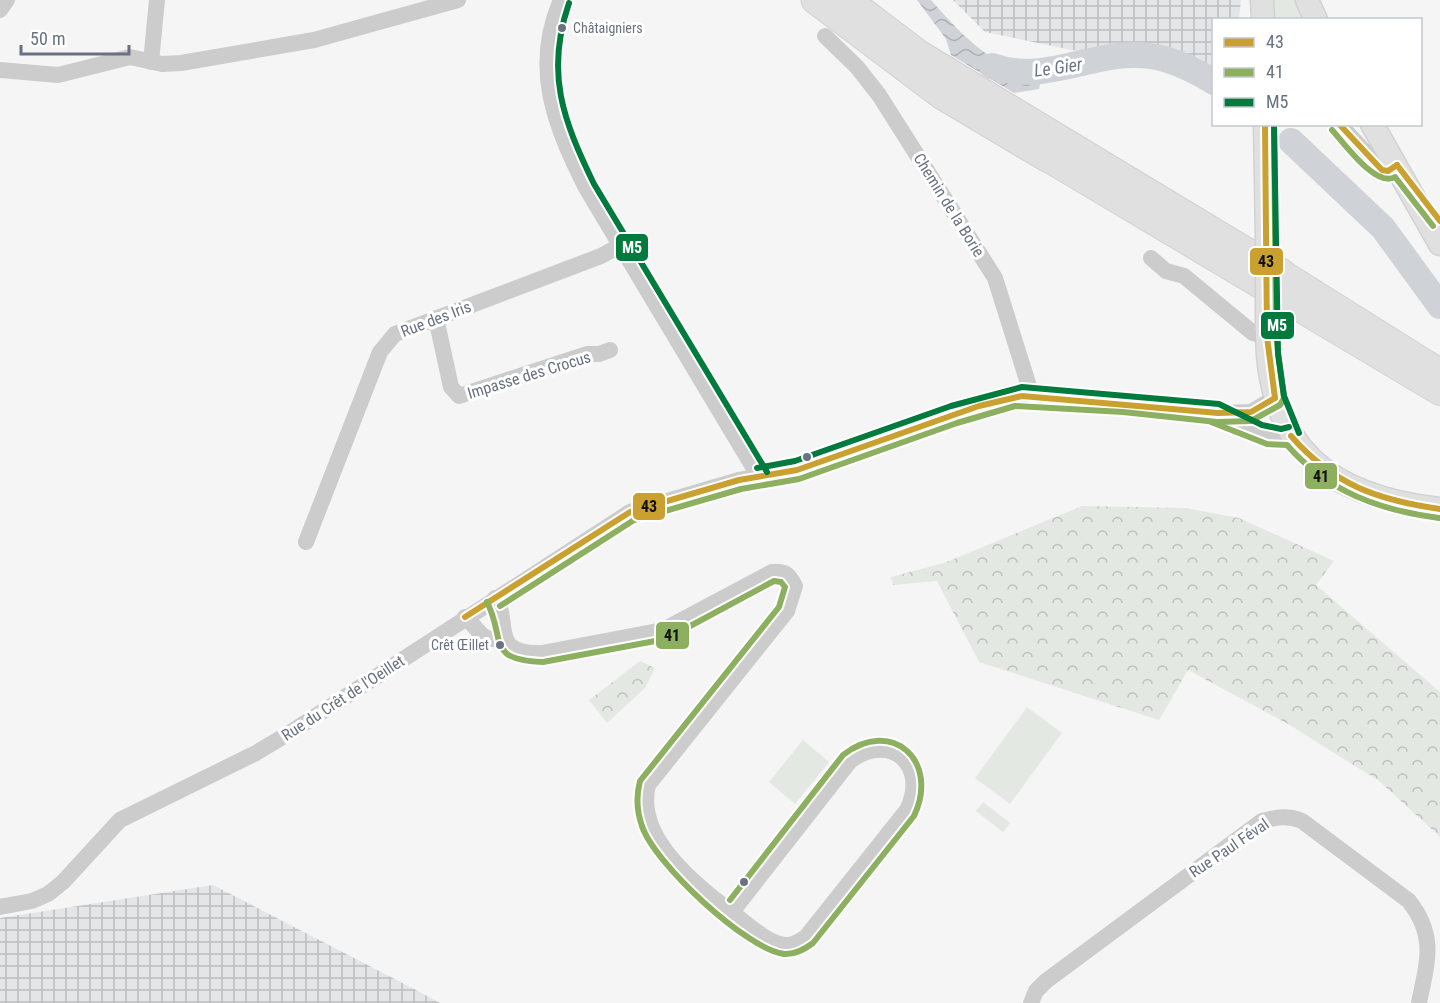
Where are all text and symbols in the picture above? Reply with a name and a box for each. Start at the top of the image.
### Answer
scale bar [21,18,129,56]
legend [1212,18,1422,126]
place label: Châtaigniers [573,20,643,36]
marker: Châtaigniers [556,22,568,34]
text: 50 m [30,28,65,49]
text: 43 [1266,31,1284,52]
water label: Le Gier [1033,53,1084,81]
text: 41 [1266,61,1284,82]
text: M5 [1266,91,1289,112]
street label: Chemin de la Borie [910,150,988,260]
line badge: M5 [615,233,649,262]
text: M5 [622,238,642,257]
line badge: 43 [1249,247,1284,276]
text: 43 [1258,252,1274,271]
street label: Rue des Iris [398,297,474,341]
line badge: M5 [1260,311,1295,340]
text: M5 [1267,316,1287,335]
street label: Impasse des Crocus [465,347,593,403]
unlabelled marker [801,451,813,463]
line badge: 41 [1304,462,1338,490]
text: 41 [1313,467,1329,486]
line badge: 43 [632,492,666,521]
text: 43 [641,497,657,516]
line badge: 41 [655,621,690,650]
text: 41 [664,626,680,645]
place label: Crêt Œillet [431,637,489,653]
marker: Crêt Œillet [494,639,506,651]
street label: Rue du Crêt de l'Oeillet [278,651,408,745]
street label: Rue Paul Féval [1186,814,1272,882]
unlabelled marker [738,876,750,888]

